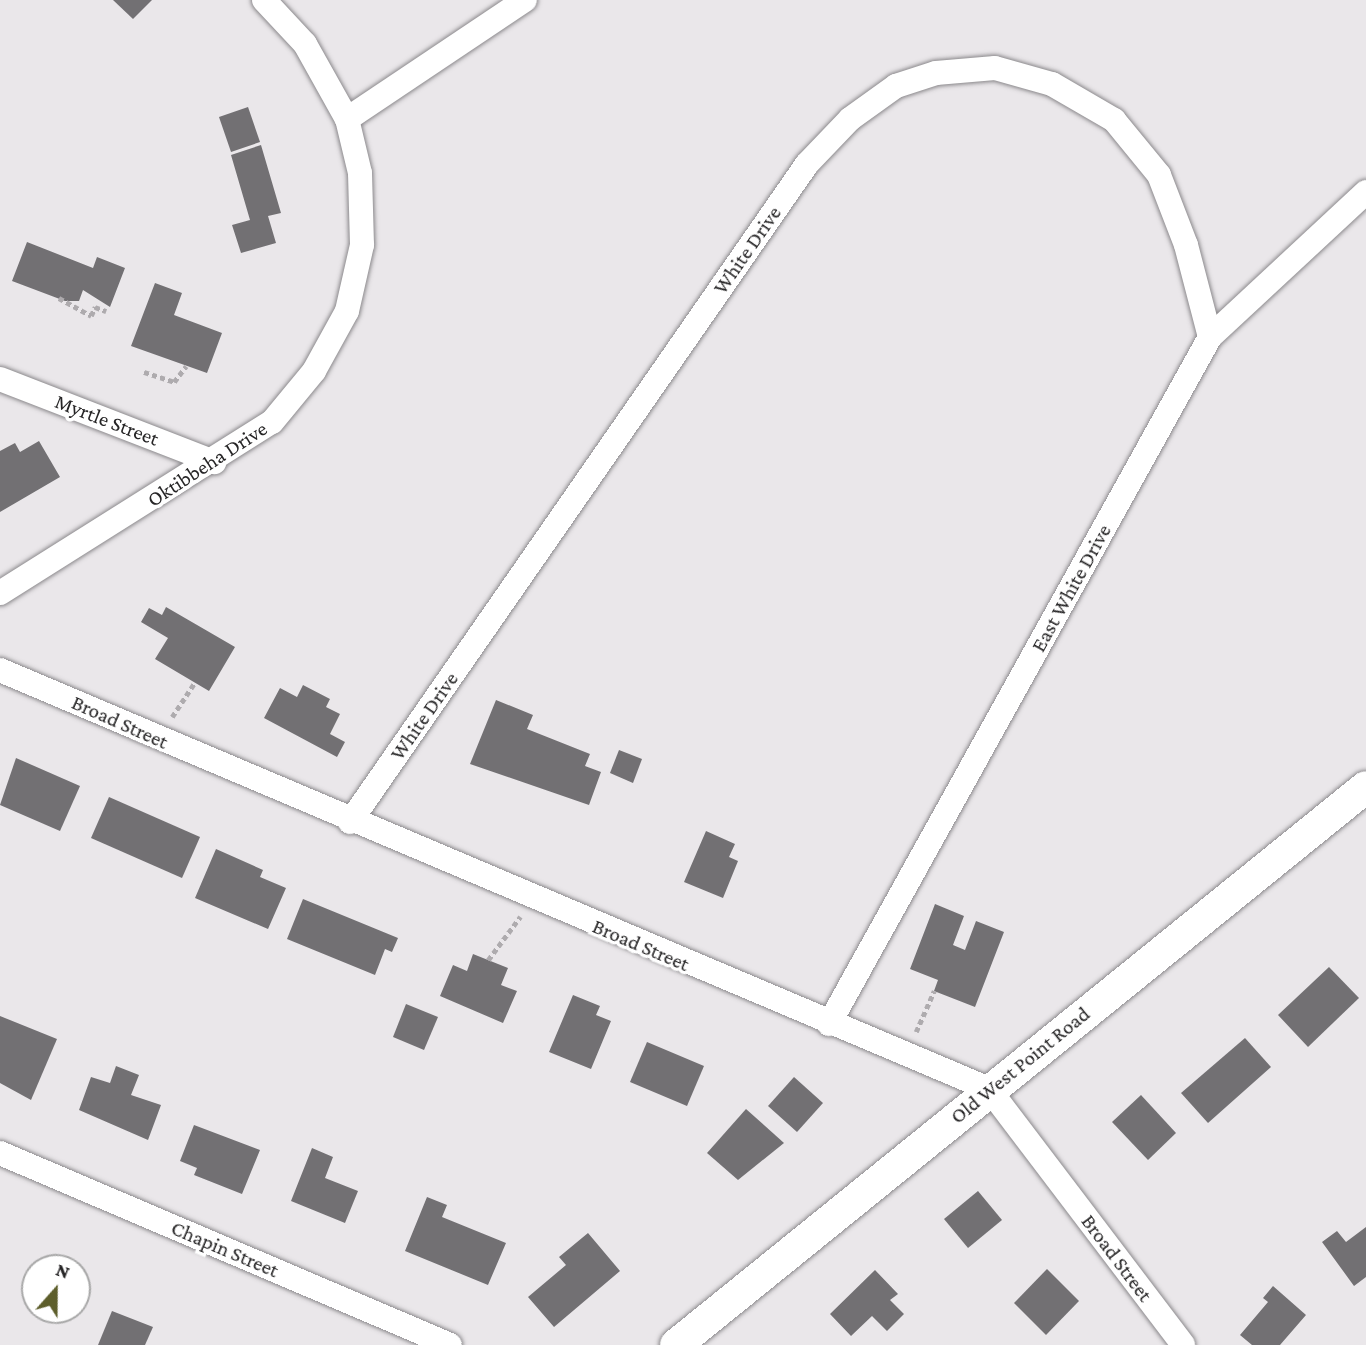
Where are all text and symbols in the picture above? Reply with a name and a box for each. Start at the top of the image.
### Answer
street label: White Drive [708,201,786,299]
street label: Myrtle Street [51,389,163,451]
street label: Oktibbeha Drive [142,416,272,512]
street label: East White Drive [1026,520,1116,656]
street label: White Drive [385,667,463,765]
street label: Broad Street [68,690,172,754]
street label: Broad Street [589,913,693,977]
street label: Old West Point Road [945,1001,1095,1129]
street label: Broad Street [1076,1209,1158,1307]
street label: Chapin Street [167,1215,283,1283]
north arrow [21,1254,91,1324]
text: N [53,1259,73,1283]

